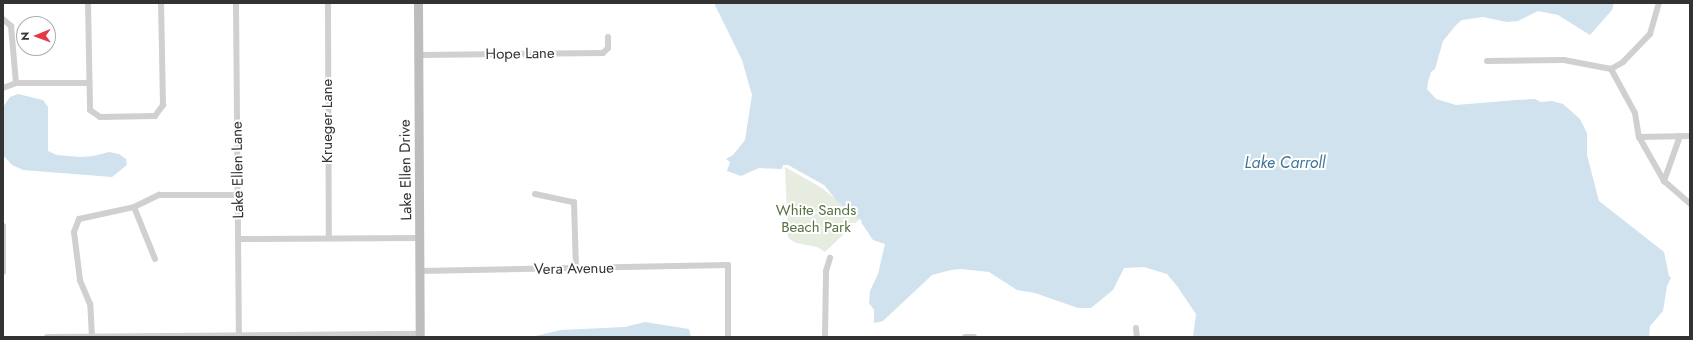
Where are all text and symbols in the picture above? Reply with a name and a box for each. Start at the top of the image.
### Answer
north arrow [16,16,56,56]
text: N [17,32,33,41]
street label: Hope Lane [485,44,555,64]
street label: Krueger Lane [319,79,337,163]
street label: Lake Ellen Drive [396,119,416,221]
street label: Lake Ellen Lane [228,121,248,219]
water label: Lake Carroll [1245,153,1325,173]
park label: White Sands Beach Park [776,201,856,236]
street label: Vera Avenue [534,259,614,279]

